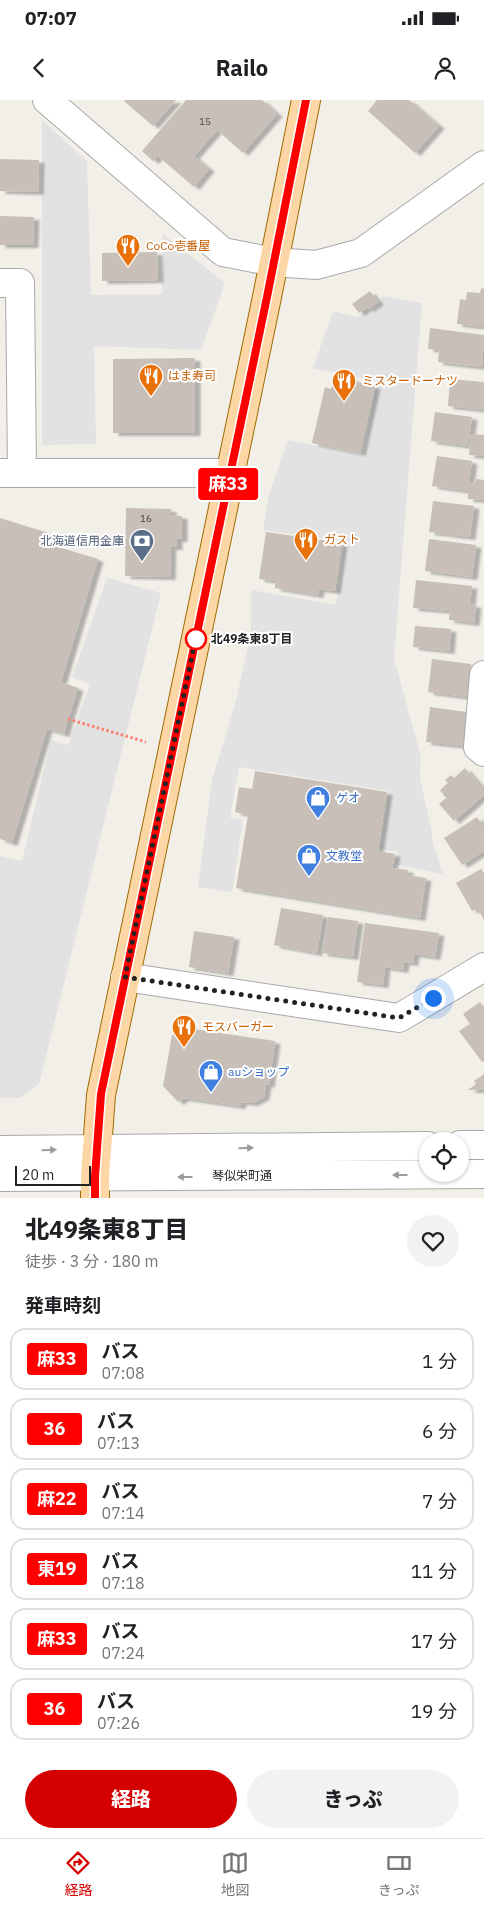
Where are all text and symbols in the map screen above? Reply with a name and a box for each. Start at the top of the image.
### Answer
text: 07:07 [25,6,77,30]
text: Railo [216,53,268,82]
icon: back [25,54,53,82]
icon: person [431,54,459,82]
house number: 15 [199,115,211,128]
restaurant icon: CoCo壱番屋 [115,233,141,267]
place label: CoCo壱番屋 [146,238,210,253]
restaurant icon: はま寿司 [138,363,164,397]
place label: はま寿司 [168,368,216,383]
restaurant icon: ミスタードーナツ [331,368,357,402]
place label: ミスタードーナツ [362,373,458,388]
line badge: 麻33 [199,468,257,500]
text: 麻33 [208,472,248,495]
house number: 16 [140,512,152,525]
restaurant icon: ガスト [293,527,319,561]
bank icon: 北海道信用金庫 [129,528,155,562]
place label: ガスト [324,532,360,547]
place label: 北海道信用金庫 [40,533,124,548]
marker: 北49条東8丁目 [185,628,207,650]
place label: 北49条東8丁目 [211,631,293,646]
shop icon: ゲオ [305,785,331,819]
place label: ゲオ [336,790,360,805]
shop icon: 文教堂 [296,843,322,877]
place label: 文教堂 [326,848,362,863]
your location [421,986,446,1011]
restaurant icon: モスバーガー [171,1014,197,1048]
place label: モスバーガー [202,1019,274,1034]
shop icon: auショップ [198,1059,224,1093]
place label: auショップ [228,1064,289,1079]
map controls [419,1132,469,1182]
button: locate [419,1132,469,1182]
one-way arrow [238,1144,254,1152]
one-way arrow [41,1146,57,1154]
scale bar [15,1163,91,1186]
text: 20 m [22,1166,54,1184]
street label: 琴似栄町通 [212,1168,272,1183]
one-way arrow [392,1171,408,1179]
one-way arrow [177,1173,193,1181]
text: 北49条東8丁目 [25,1213,188,1245]
button: heart [407,1215,459,1267]
text: 徒歩 · 3 分 · 180 m [25,1251,158,1271]
text: 発車時刻 [25,1293,101,1317]
text: バス [102,1339,140,1363]
text: 麻33 [37,1347,77,1370]
text: 1 分 [422,1349,457,1373]
text: 07:08 [102,1363,145,1383]
text: バス [97,1409,135,1433]
text: 36 [44,1417,65,1440]
text: 6 分 [422,1419,457,1443]
text: 07:13 [97,1433,140,1453]
text: バス [102,1479,140,1503]
text: 麻22 [37,1487,77,1510]
text: 7 分 [422,1489,457,1513]
text: 07:14 [102,1503,145,1523]
text: バス [102,1549,140,1573]
text: 東19 [37,1557,77,1580]
text: 11 分 [411,1559,457,1583]
text: 07:18 [102,1573,145,1593]
text: バス [102,1619,140,1643]
text: 麻33 [37,1627,77,1650]
text: 17 分 [411,1629,457,1653]
text: 07:24 [102,1643,145,1663]
text: バス [97,1689,135,1713]
text: 36 [44,1697,65,1720]
text: 19 分 [411,1699,457,1723]
text: 07:26 [97,1713,140,1733]
button: 経路 [25,1770,237,1828]
button: きっぷ [247,1770,459,1828]
tab: 経路 [64,1849,92,1899]
tab: 地図 [221,1849,249,1899]
tab: きっぷ [378,1849,420,1899]

